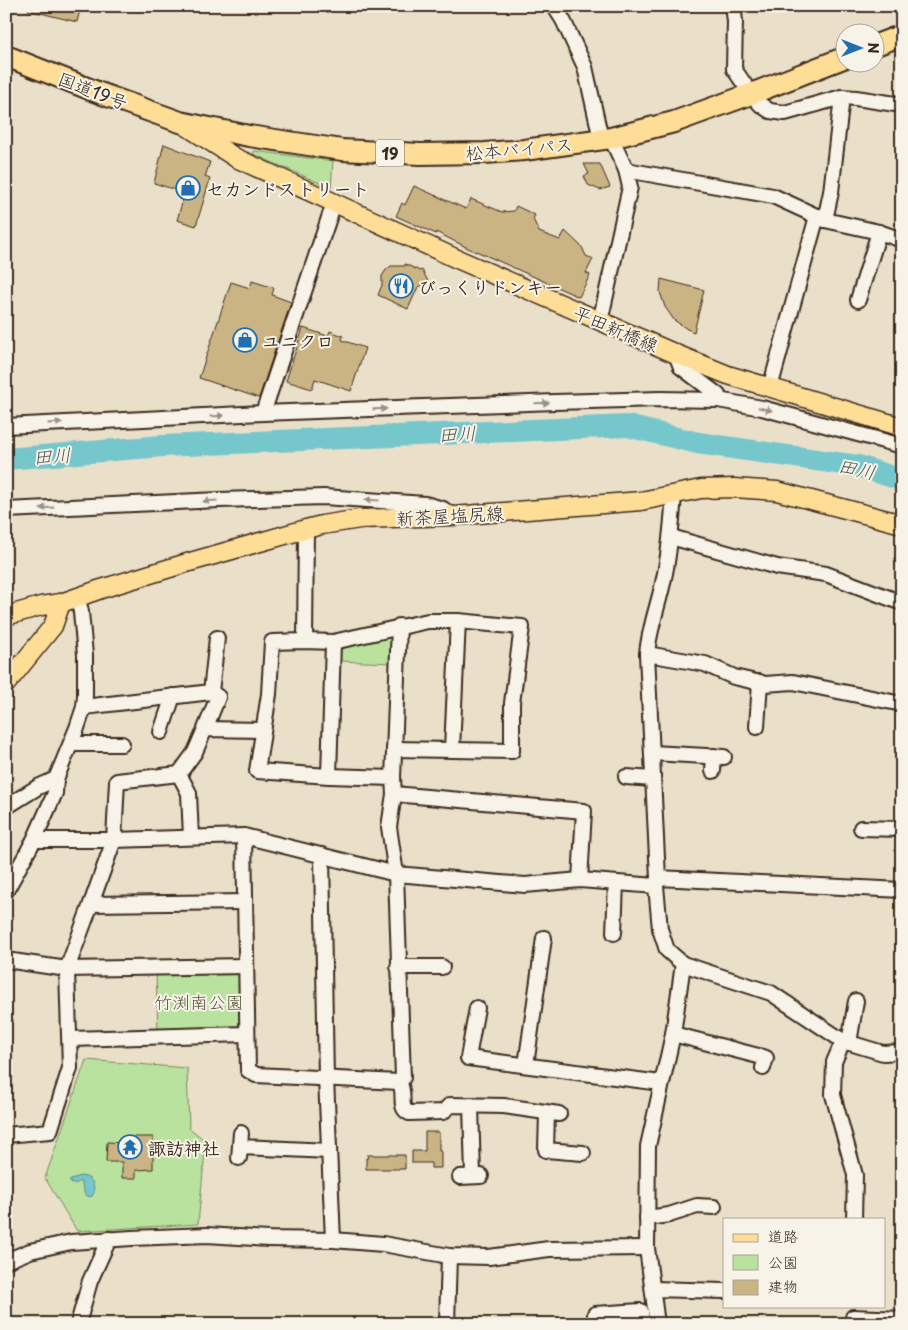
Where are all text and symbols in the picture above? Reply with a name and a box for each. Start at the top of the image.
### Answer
north arrow [836,22,886,72]
text: N [863,42,884,54]
street label: 国道19号 [54,64,132,116]
street label: 松本バイパス [464,130,574,166]
road number: 19 [376,140,404,167]
shop icon: セカンドストリート [175,175,201,201]
place label: セカンドストリート [206,175,369,202]
restaurant icon: びっくりドンキー [388,273,414,299]
place label: びっくりドンキー [418,273,562,300]
street label: 平田新橋線 [569,298,663,358]
shop icon: ユニクロ [232,327,258,353]
place label: ユニクロ [262,327,334,354]
one-way arrow [534,398,550,406]
one-way arrow [372,405,388,413]
one-way arrow [758,406,773,414]
one-way arrow [210,411,226,419]
water label: 田川 [437,418,477,448]
one-way arrow [47,419,63,427]
water label: 田川 [32,440,72,470]
water label: 田川 [835,450,879,486]
one-way arrow [364,496,380,504]
one-way arrow [201,497,217,505]
street label: 新茶屋塩尻線 [395,499,505,531]
one-way arrow [39,505,55,513]
park label: 竹渕南公園 [154,988,244,1015]
temple icon: 諏訪神社 [117,1134,143,1160]
place label: 諏訪神社 [148,1134,220,1161]
legend [723,1218,886,1308]
text: 道路 [768,1224,798,1247]
text: 公園 [768,1250,798,1273]
text: 建物 [768,1274,798,1297]

